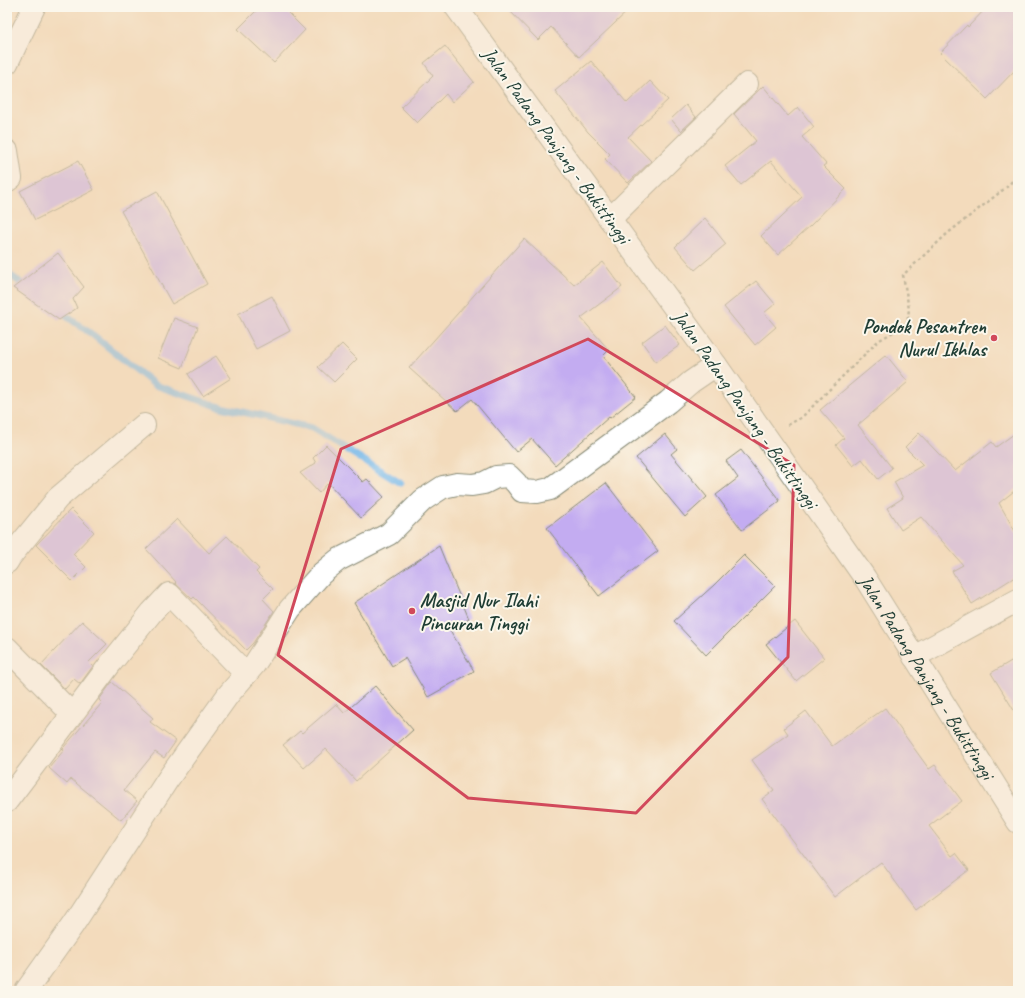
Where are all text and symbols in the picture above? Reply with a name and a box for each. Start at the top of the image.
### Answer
street label: Jalan Padang Panjang - Bukittinggi [476,41,638,250]
street label: Jalan Padang Panjang - Bukittinggi [667,304,825,515]
place label: Pondok Pesantren Nurul Ikhlas [862,314,988,362]
marker: Pondok Pesantren Nurul Ikhlas [989,333,999,343]
street label: Jalan Padang Panjang - Bukittinggi [852,569,1001,786]
place label: Masjid Nur Ilahi Pincuran Tinggi [420,588,540,636]
marker: Masjid Nur Ilahi Pincuran Tinggi [407,606,417,616]

